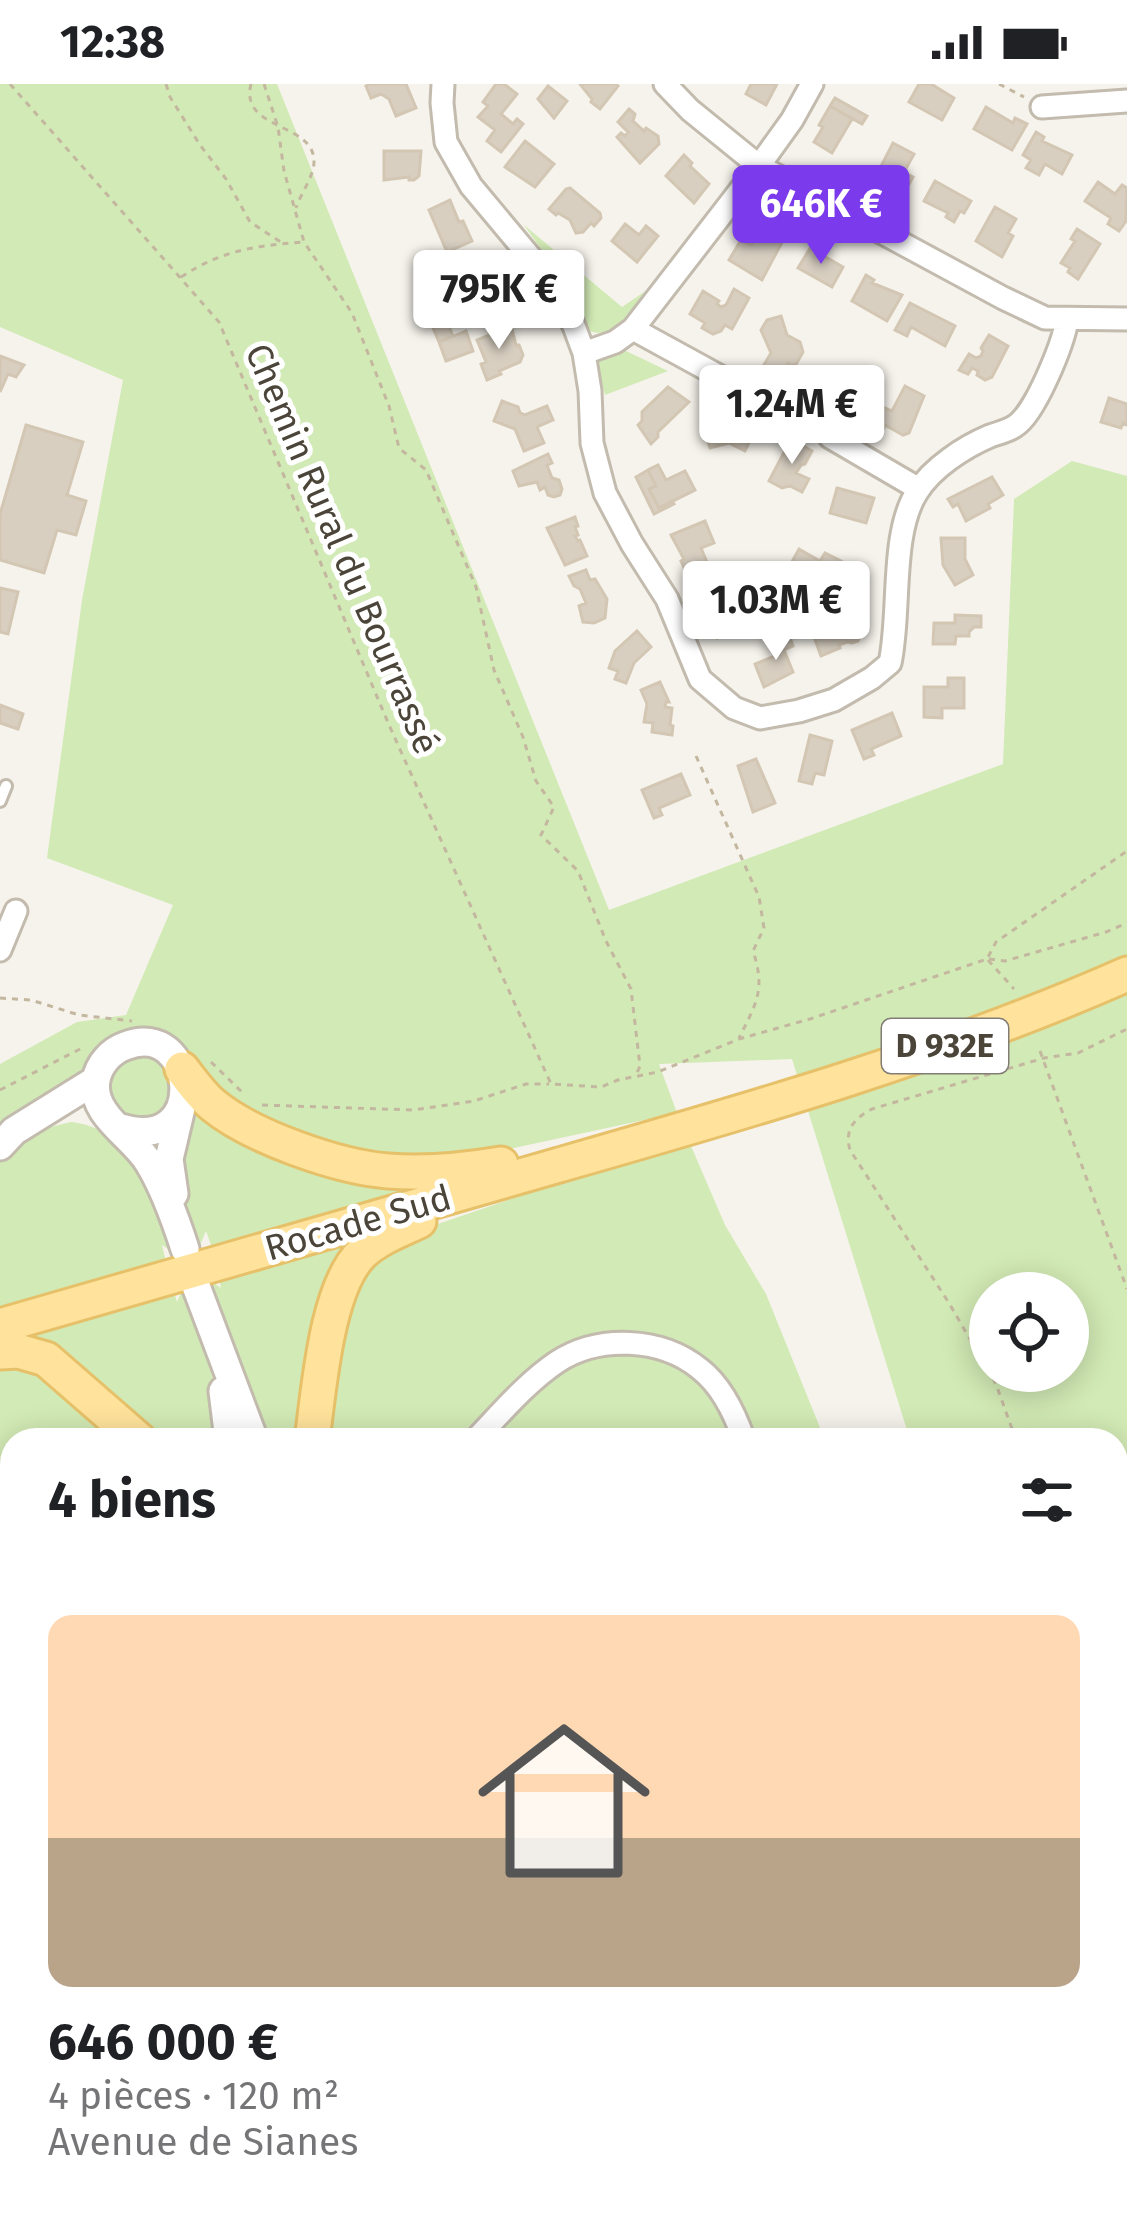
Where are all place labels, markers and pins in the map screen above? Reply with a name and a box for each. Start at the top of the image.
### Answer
pin: 646K € [723,165,919,267]
pin: 795K € [401,250,597,352]
pin: 1.24M € [681,365,903,467]
pin: 1.03M € [665,561,887,663]

